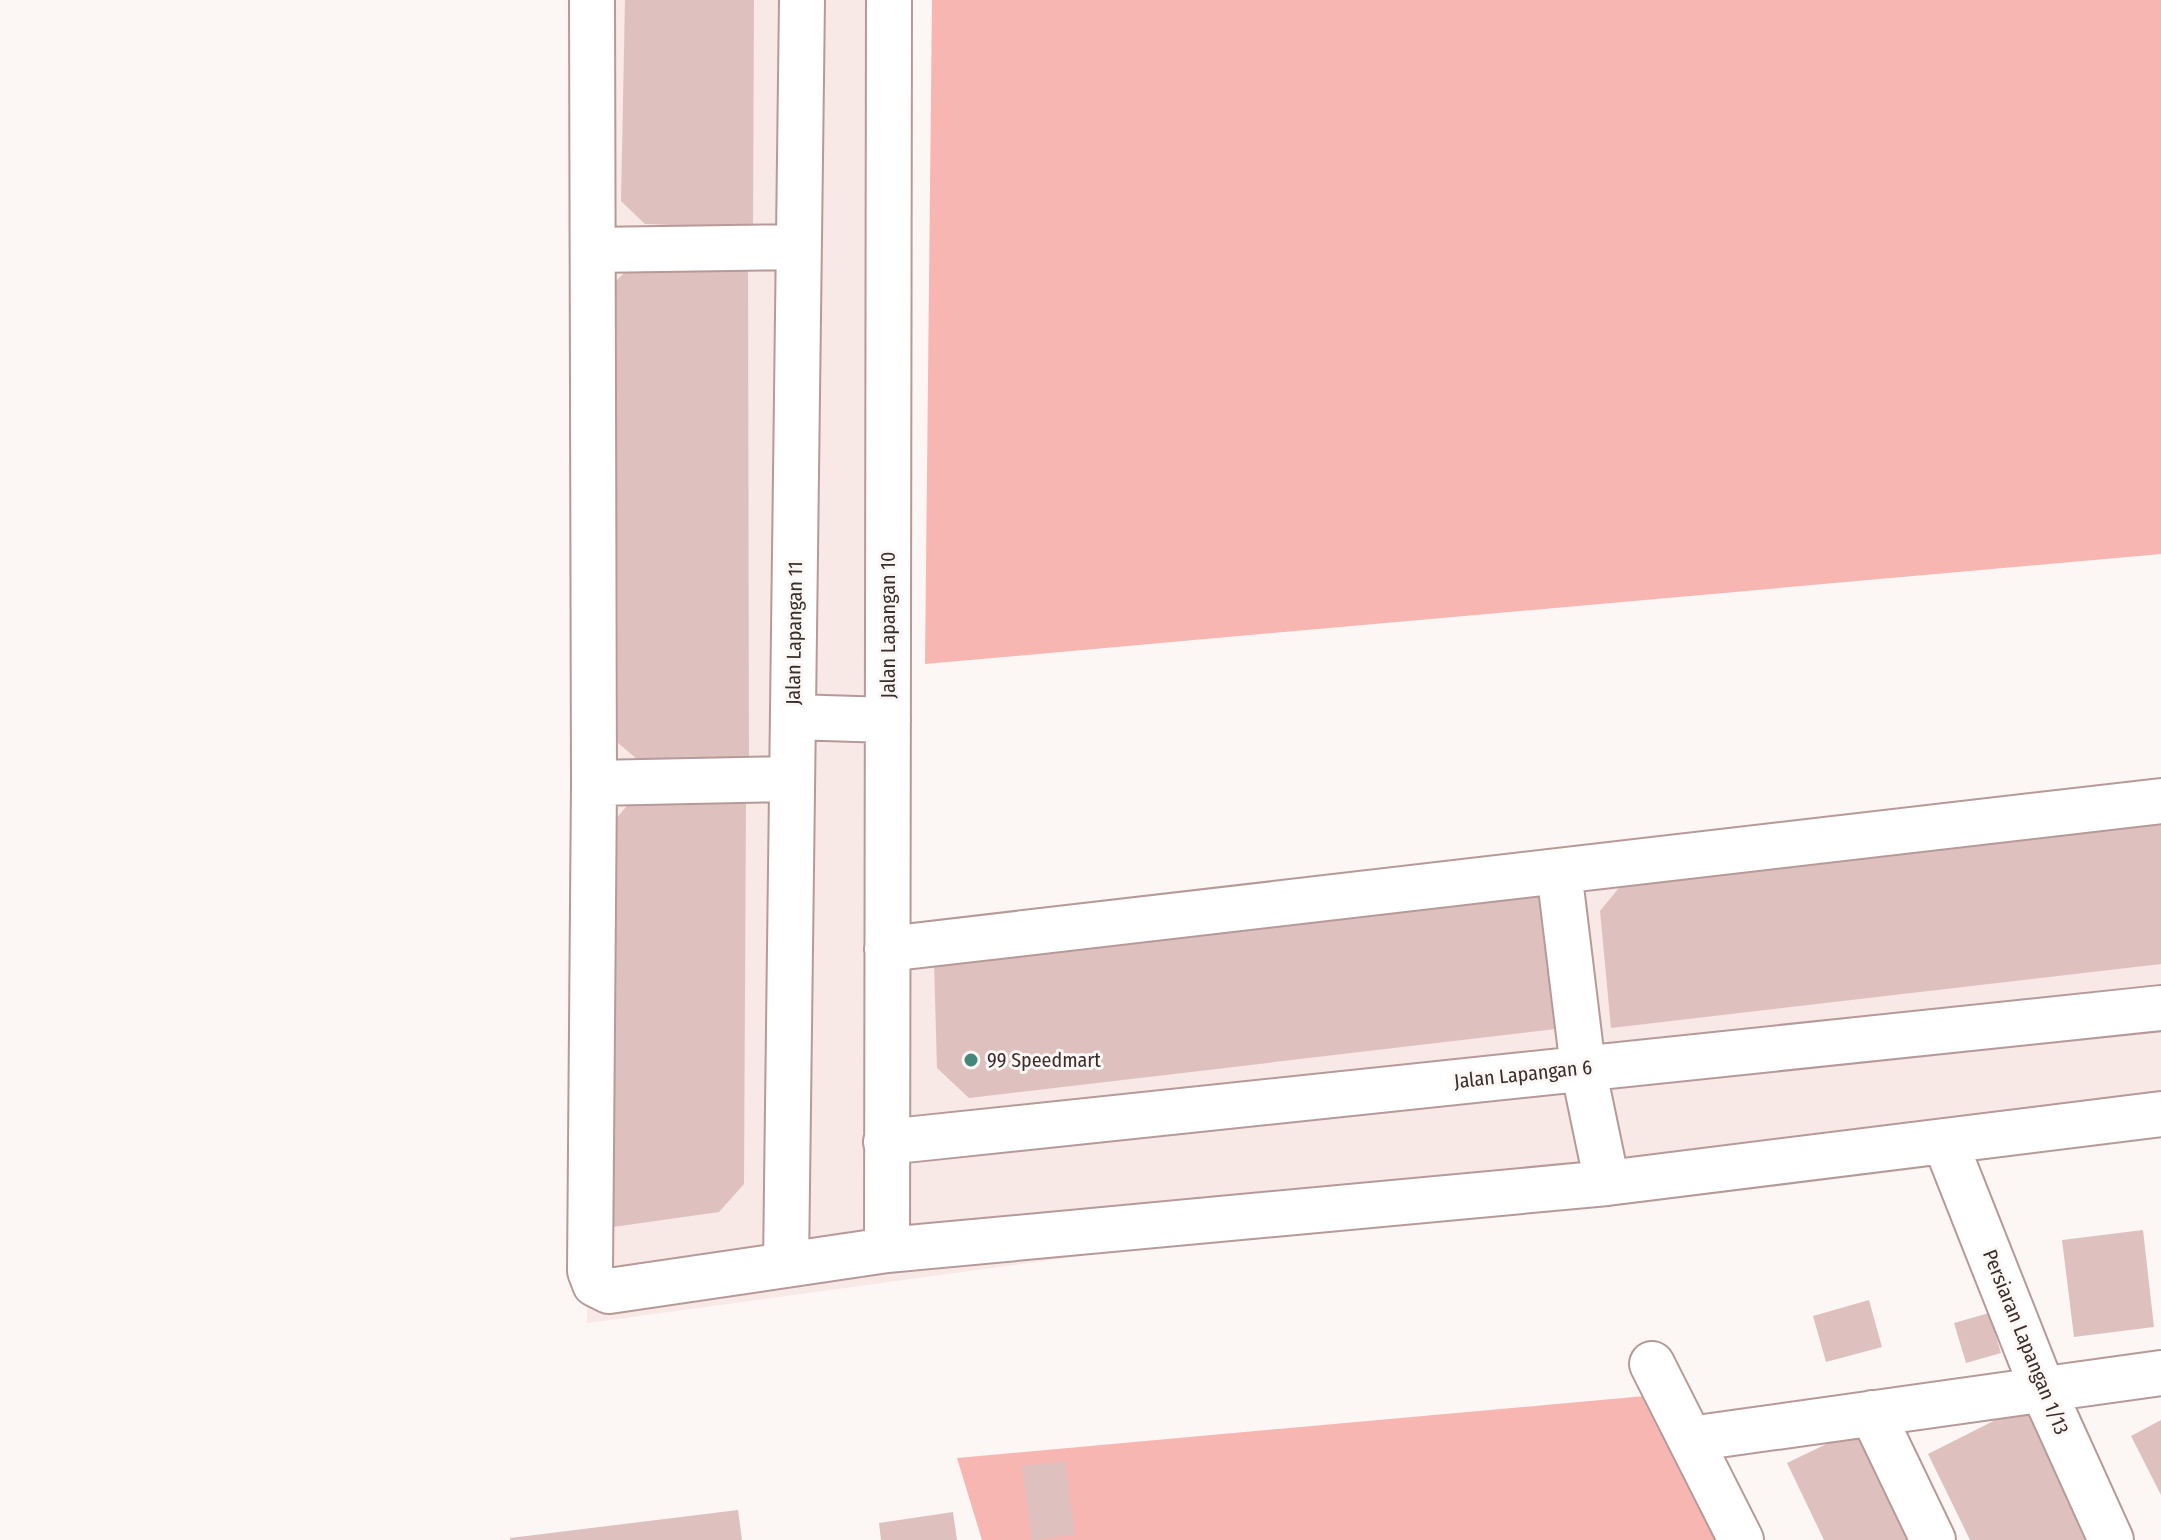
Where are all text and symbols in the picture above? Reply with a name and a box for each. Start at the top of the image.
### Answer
street label: Jalan Lapangan 10 [876,552,900,698]
street label: Jalan Lapangan 11 [781,561,807,705]
place label: 99 Speedmart [987,1048,1101,1072]
marker: 99 Speedmart [962,1051,980,1069]
street label: Jalan Lapangan 6 [1453,1055,1593,1093]
street label: Persiaran Lapangan 1/13 [1978,1246,2074,1438]

